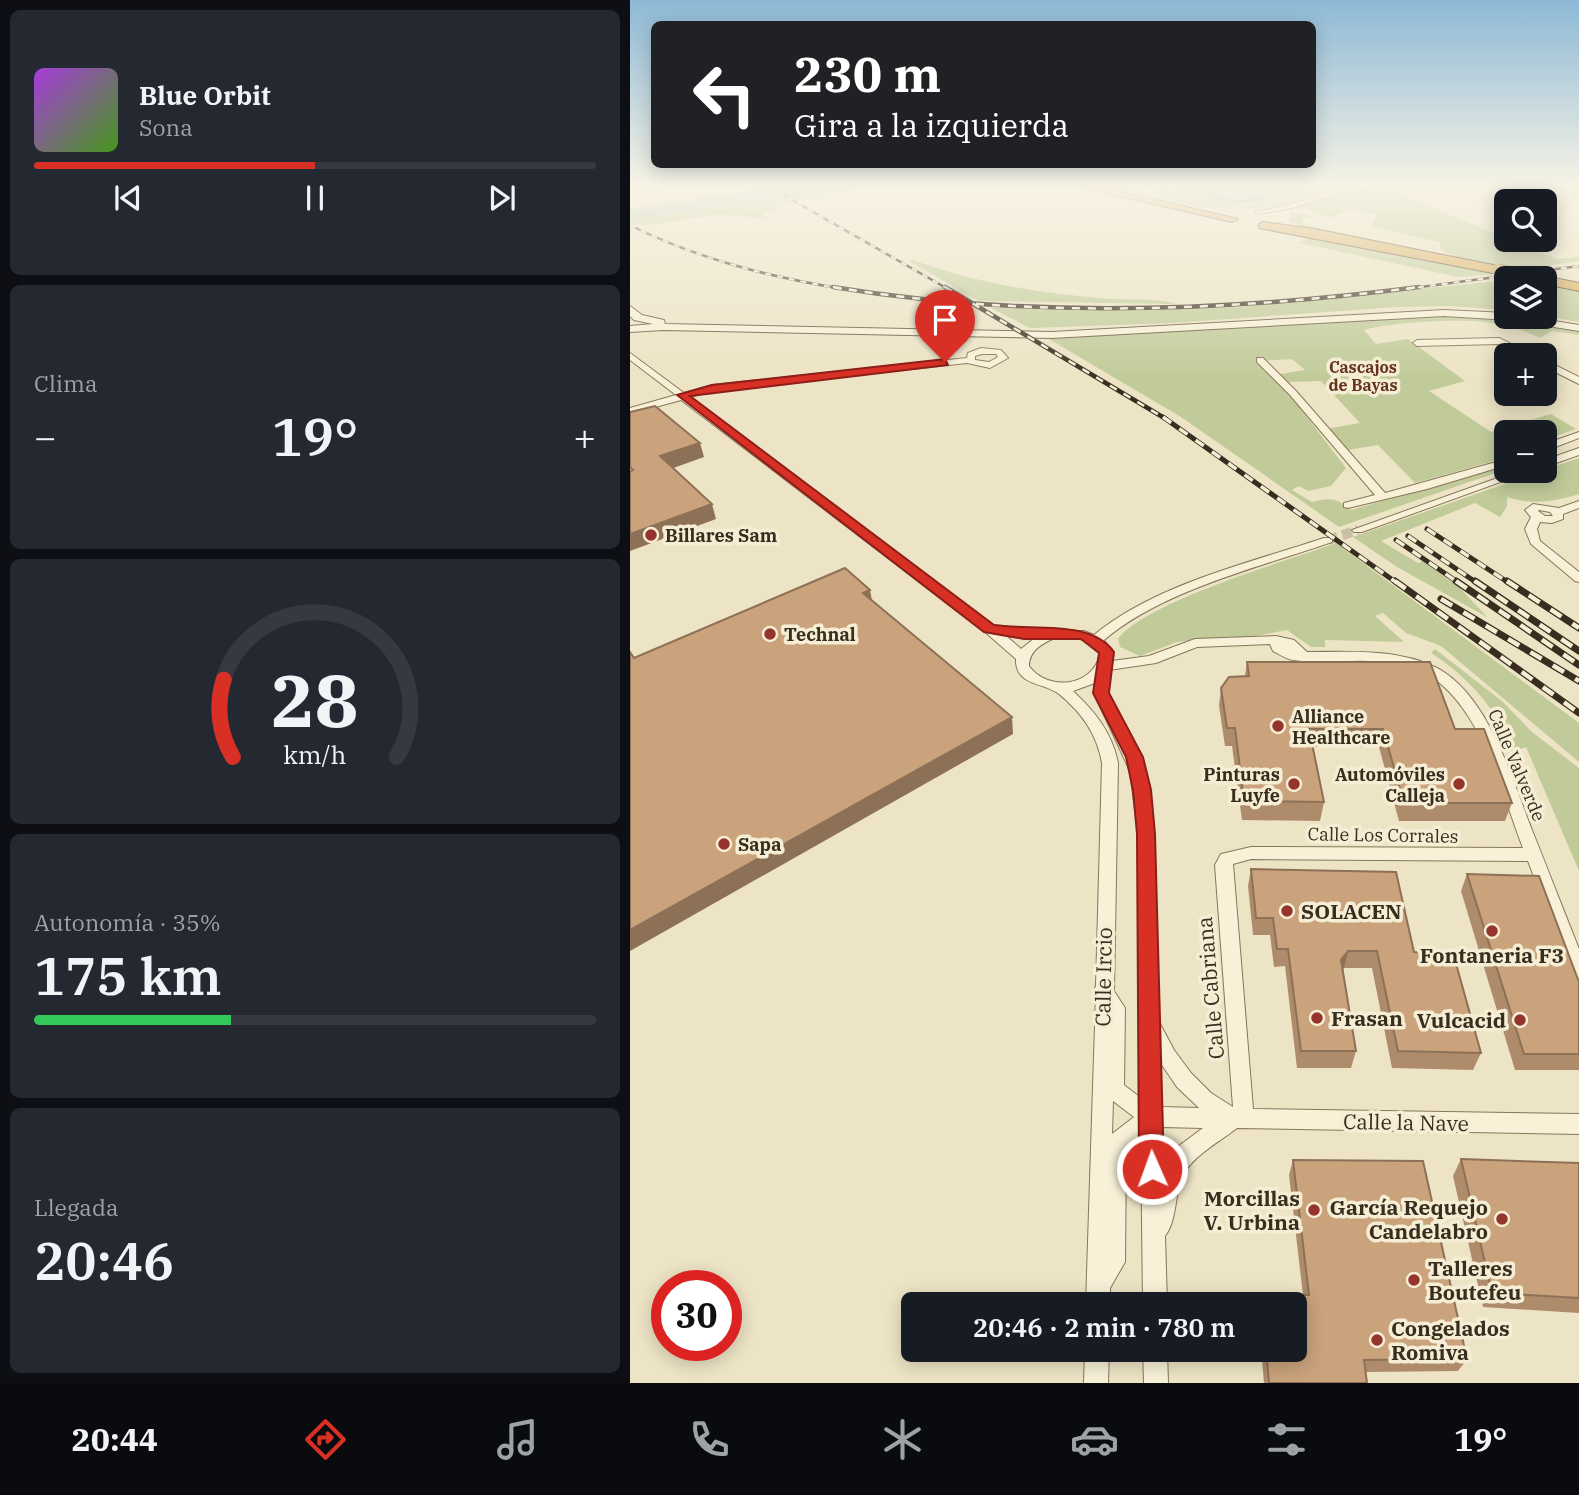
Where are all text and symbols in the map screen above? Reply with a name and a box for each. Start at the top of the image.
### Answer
text: 230 m [794,42,941,105]
icon: left [679,49,770,140]
text: Blue Orbit [139,78,271,112]
text: Gira a la izquierda [794,104,1069,146]
text: Sona [139,112,193,142]
icon: previous [109,179,147,217]
icon: pause [296,179,334,217]
icon: next [483,179,521,217]
map controls [1494,189,1557,483]
button: search [1494,189,1557,252]
button: layers [1494,266,1557,329]
pin [915,290,975,362]
icon: arrive [926,301,964,339]
button: + [1494,343,1557,406]
district label: Cascajos de Bayas [1328,357,1398,395]
text: Clima [34,368,98,398]
text: 19° [272,403,358,470]
text: − [34,412,57,461]
text: + [573,412,596,461]
button: − [1494,420,1557,483]
place label: Billares Sam [665,524,778,547]
marker: Billares Sam [643,527,659,543]
place label: Technal [784,623,856,646]
marker: Technal [762,626,778,642]
text: 28 [271,653,359,748]
place label: Alliance Healthcare [1292,705,1390,749]
street label: Calle Valverde [1483,705,1551,825]
marker: Alliance Healthcare [1270,718,1286,734]
text: km/h [283,738,347,771]
place label: Pinturas Luyfe [1203,763,1280,807]
place label: Automóviles Calleja [1335,763,1445,807]
marker: Pinturas Luyfe [1286,776,1302,792]
marker: Automóviles Calleja [1451,776,1467,792]
street label: Calle Los Corrales [1307,822,1459,848]
place label: Sapa [738,833,781,856]
marker: Sapa [716,836,732,852]
place label: SOLACEN [1301,897,1402,925]
marker: SOLACEN [1279,903,1295,919]
text: Autonomía · 35% [34,907,221,937]
street label: Calle Cabriana [1190,915,1230,1061]
marker: Fontaneria F3 [1484,923,1500,939]
street label: Calle Ircio [1088,927,1118,1027]
place label: Fontaneria F3 [1420,941,1564,969]
text: 175 km [34,942,222,1009]
place label: Frasan [1331,1004,1403,1032]
place label: Vulcacid [1417,1006,1506,1034]
marker: Frasan [1309,1010,1325,1026]
marker: Vulcacid [1512,1012,1528,1028]
street label: Calle la Nave [1343,1107,1469,1137]
position arrow [1115,1132,1189,1206]
place label: Morcillas V. Urbina [1204,1184,1300,1236]
text: Llegada [34,1192,118,1222]
place label: García Requejo Candelabro [1329,1193,1488,1245]
marker: Morcillas V. Urbina [1306,1202,1322,1218]
marker: García Requejo Candelabro [1494,1211,1510,1227]
text: 20:46 [34,1227,174,1294]
place label: Talleres Boutefeu [1428,1254,1522,1306]
speed limit sign: 30 [651,1270,742,1361]
marker: Talleres Boutefeu [1406,1272,1422,1288]
text: 20:46 · 2 min · 780 m [973,1310,1235,1344]
place label: Congelados Romiva [1391,1314,1510,1366]
marker: Congelados Romiva [1369,1332,1385,1348]
icon: directions [301,1415,350,1464]
icon: music [493,1415,542,1464]
icon: phone [685,1415,734,1464]
icon: climate [878,1415,927,1464]
icon: car [1070,1415,1119,1464]
icon: filters [1262,1415,1311,1464]
text: 20:44 [72,1418,158,1460]
text: 19° [1454,1418,1507,1460]

